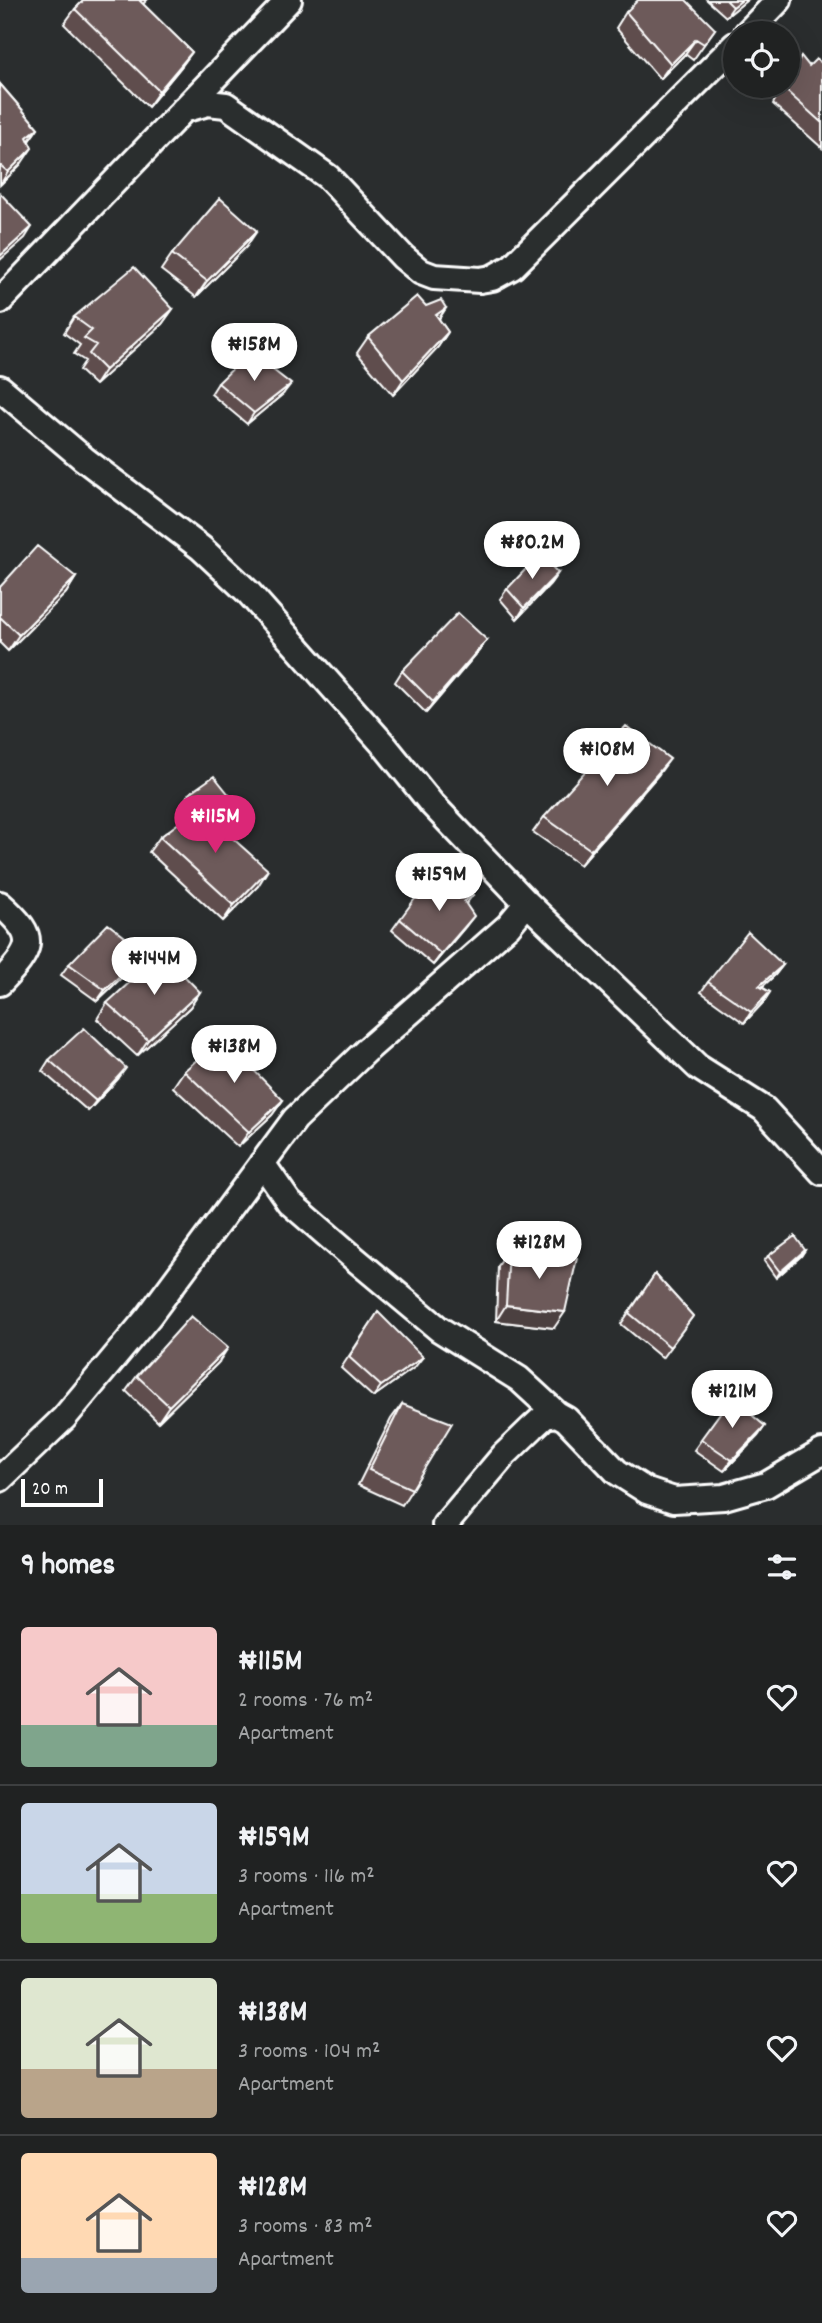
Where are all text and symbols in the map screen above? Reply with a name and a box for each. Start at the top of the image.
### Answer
map controls [723,21,800,98]
button: locate [723,21,800,98]
pin: ₦158M [205,324,303,383]
text: ₦158M [227,329,281,362]
pin: ₦80.2M [475,522,589,581]
text: ₦80.2M [500,527,564,560]
pin: ₦108M [558,728,656,788]
text: ₦108M [579,734,635,767]
pin: ₦115M [166,796,264,855]
text: ₦115M [190,801,240,834]
pin: ₦159M [390,853,488,913]
text: ₦159M [412,859,466,892]
pin: ₦144M [105,937,203,997]
text: ₦144M [128,943,180,976]
pin: ₦138M [185,1026,283,1085]
text: ₦138M [207,1031,261,1064]
pin: ₦128M [490,1222,588,1281]
text: ₦128M [513,1227,565,1260]
pin: ₦121M [683,1370,781,1430]
text: ₦121M [708,1376,756,1409]
scale bar [21,1476,103,1508]
text: 20 m [32,1477,68,1504]
text: 9 homes [21,1546,115,1589]
icon: filters [763,1548,801,1586]
text: ₦115M [238,1642,302,1685]
icon: home [77,1655,161,1739]
icon: heart [763,1678,801,1716]
text: 2 rooms · 76 m² [238,1685,373,1718]
text: Apartment [238,1718,334,1751]
text: ₦159M [238,1818,310,1861]
icon: home [77,1831,161,1915]
icon: heart [763,1854,801,1892]
text: 3 rooms · 116 m² [238,1861,375,1894]
text: Apartment [238,1894,334,1927]
text: ₦138M [238,1993,307,2036]
icon: home [77,2006,161,2090]
icon: heart [763,2029,801,2067]
text: 3 rooms · 104 m² [238,2036,380,2069]
text: Apartment [238,2069,334,2102]
text: ₦128M [238,2168,307,2211]
icon: home [77,2181,161,2265]
icon: heart [763,2204,801,2242]
text: 3 rooms · 83 m² [238,2211,373,2244]
text: Apartment [238,2244,334,2277]

